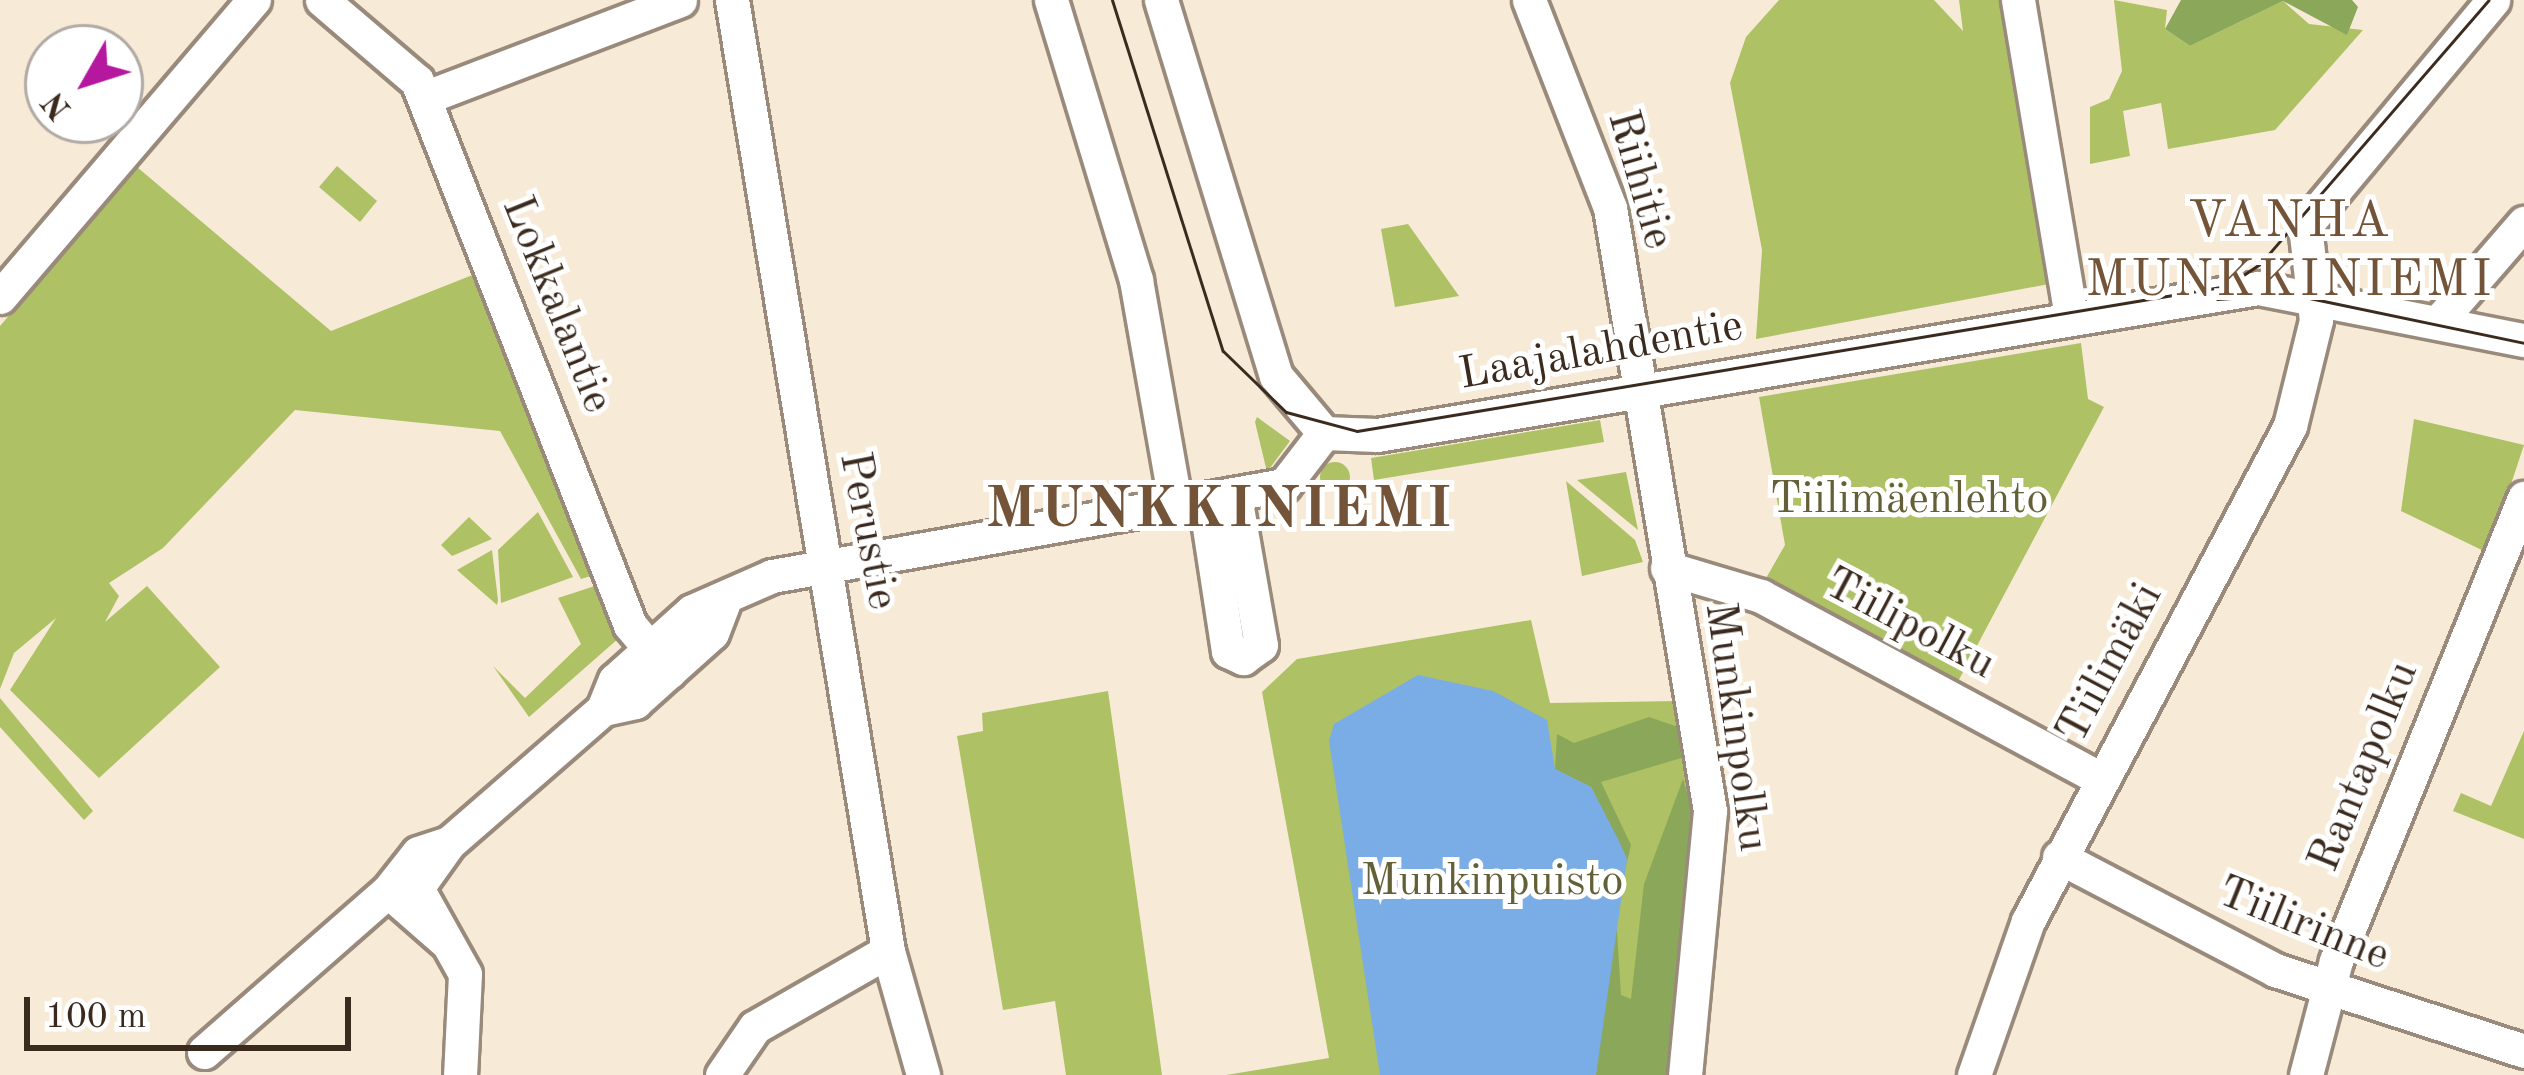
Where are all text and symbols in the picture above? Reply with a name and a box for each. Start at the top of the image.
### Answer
north arrow [24,24,144,144]
text: N [37,85,79,125]
street label: Riihitie [1594,104,1684,256]
street label: Lokkalantie [488,189,624,421]
district label: VANHA MUNKKINIEMI [2085,193,2495,313]
street label: Laajalahdentie [1455,300,1747,404]
street label: Perustie [825,448,909,614]
park label: Tiilimäenlehto [1769,474,2049,528]
district label: MUNKKINIEMI [985,478,1455,546]
street label: Tiilipolku [1814,558,2004,692]
street label: Tiilimäki [2046,574,2176,754]
street label: Munkinpolku [1691,599,1779,855]
street label: Rantapolku [2298,654,2432,880]
park label: Munkinpuisto [1361,856,1623,910]
street label: Tiilirinne [2209,866,2397,984]
scale bar [30,973,357,1047]
text: 100 m [45,1000,146,1036]

